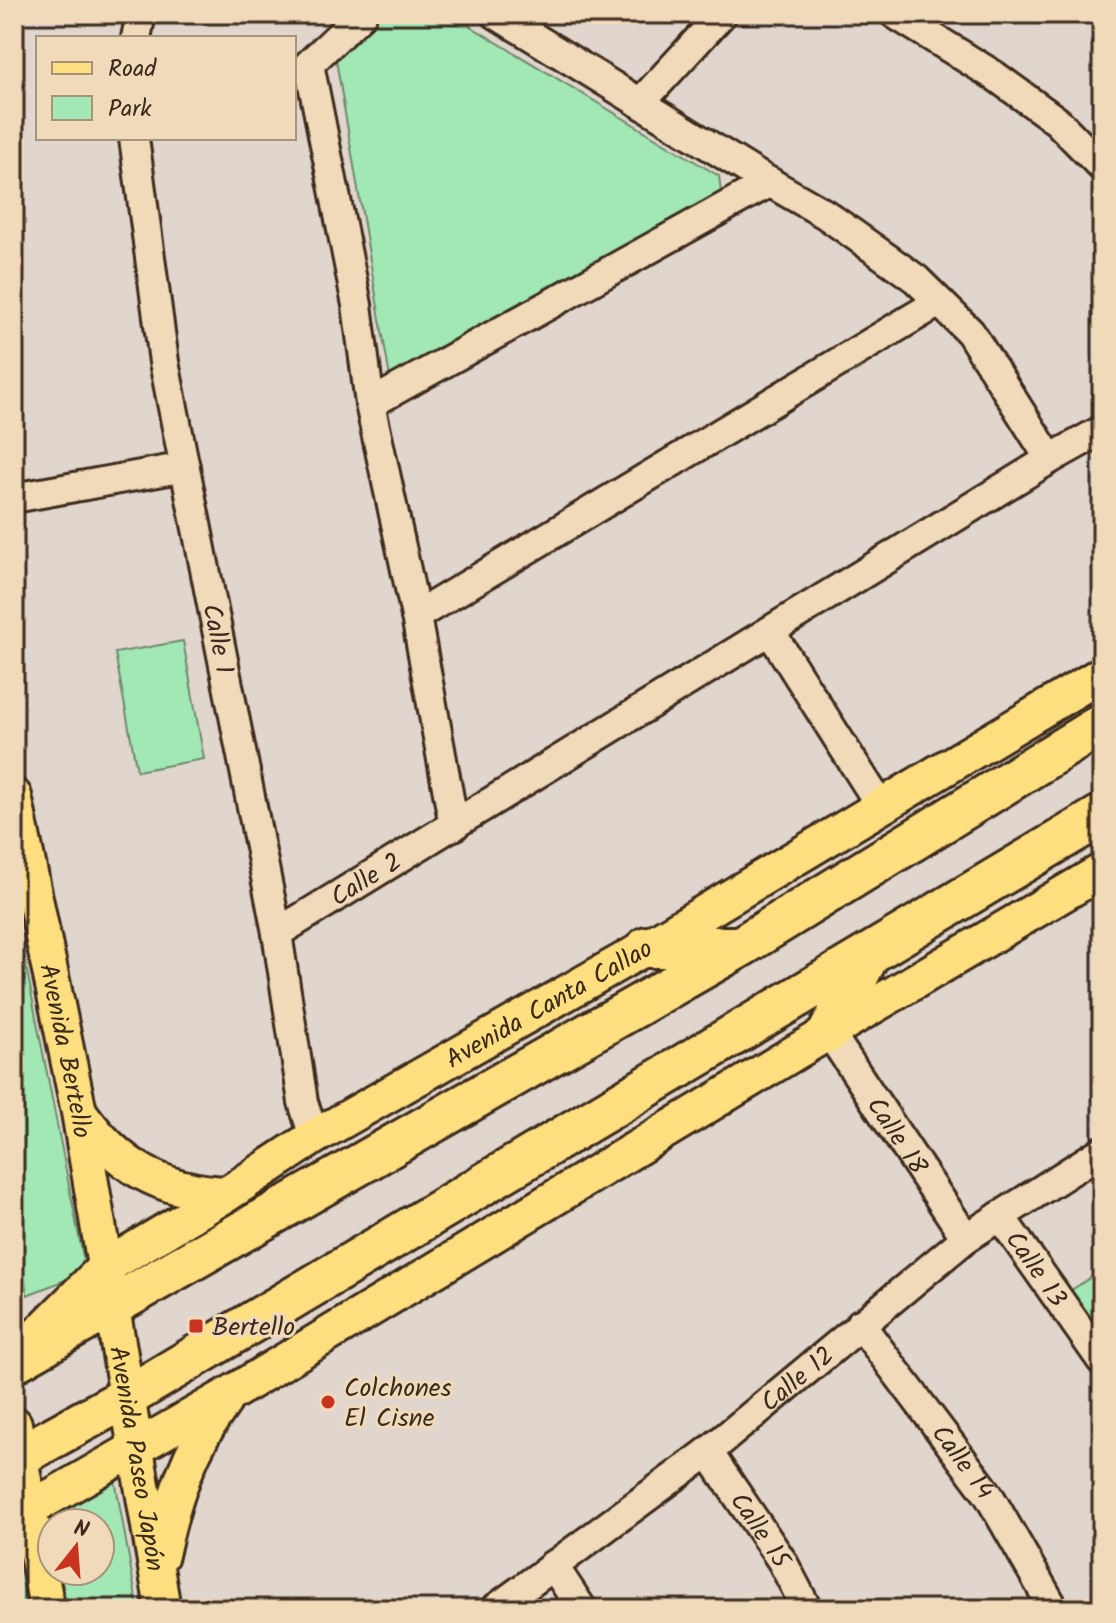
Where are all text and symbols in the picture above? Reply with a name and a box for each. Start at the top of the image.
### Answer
legend [36,36,296,140]
text: Road [108,50,157,89]
text: Park [108,90,152,129]
street label: Calle 1 [189,600,244,678]
street label: Calle 2 [323,842,411,919]
street label: Avenida Canta Callao [438,929,661,1081]
street label: Avenida Bertello [26,960,102,1142]
street label: Calle 18 [855,1089,938,1184]
street label: Calle 13 [993,1222,1077,1317]
place label: Bertello [212,1307,295,1349]
marker: Bertello [187,1317,205,1335]
street label: Calle 12 [752,1336,845,1423]
street label: Avenida Paseo Japón [96,1343,175,1575]
place label: Colchones El Cisne [344,1368,452,1440]
marker: Colchones El Cisne [319,1393,337,1411]
street label: Calle 14 [919,1416,1004,1509]
street label: Calle 15 [718,1484,801,1579]
north arrow [36,1507,116,1587]
text: N [69,1511,93,1549]

